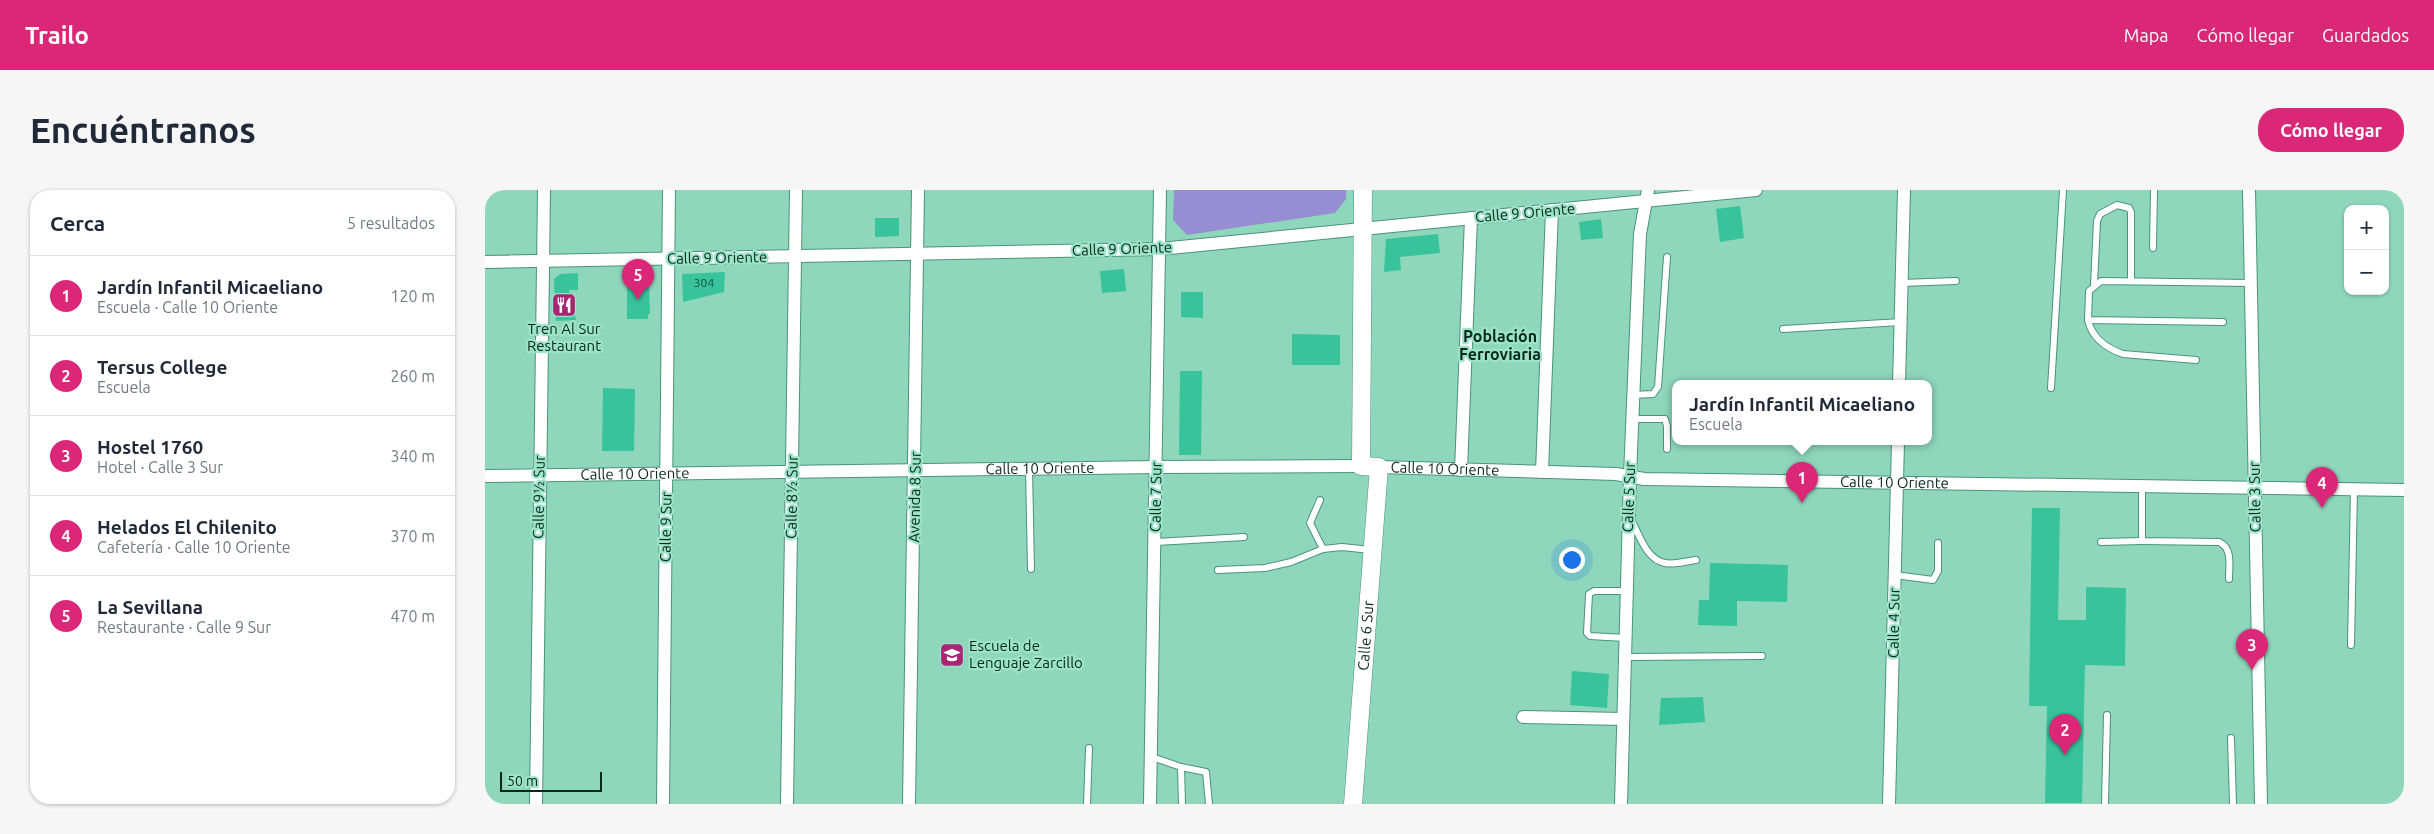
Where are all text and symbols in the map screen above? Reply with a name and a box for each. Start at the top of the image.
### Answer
text: Trailo [25,22,89,49]
text: Mapa [2124,25,2169,45]
text: Cómo llegar [2197,25,2294,45]
text: Guardados [2322,25,2409,45]
button: Cómo llegar [2258,108,2404,152]
text: Encuéntranos [30,110,256,150]
street label: Calle 9 Oriente [1474,200,1576,225]
map controls [2344,205,2389,295]
button: + [2344,205,2389,250]
text: Cerca [50,211,105,235]
text: 5 resultados [347,214,435,232]
street label: Calle 9 Oriente [1072,238,1172,259]
street label: Calle 9 Oriente [667,248,767,267]
button: − [2344,250,2389,295]
pin: 5 [622,259,654,300]
text: Jardín Infantil Micaeliano [97,276,323,298]
house number: 304 [694,276,714,289]
text: 1 [61,287,71,305]
text: 120 m [390,287,435,305]
restaurant icon: Tren Al Sur Restaurant [551,292,577,318]
text: Escuela · Calle 10 Oriente [97,298,278,316]
place label: Tren Al Sur Restaurant [527,320,601,354]
district label: Población Ferroviaria [1459,327,1541,363]
text: Tersus College [97,356,227,378]
text: 2 [61,367,71,385]
text: 260 m [390,367,435,385]
text: Escuela [97,378,151,396]
popup [1672,380,1932,445]
text: Jardín Infantil Micaeliano [1689,393,1915,415]
text: Escuela [1689,415,1743,433]
text: Hostel 1760 [97,436,203,458]
text: 3 [61,447,71,465]
text: 340 m [390,447,435,465]
street label: Avenida 8 Sur [905,451,924,543]
street label: Calle 9½ Sur [529,455,548,539]
street label: Calle 8½ Sur [782,455,801,539]
text: Hotel · Calle 3 Sur [97,458,223,476]
street label: Calle 10 Oriente [1390,458,1500,479]
street label: Calle 10 Oriente [985,459,1095,477]
street label: Calle 7 Sur [1146,461,1165,532]
street label: Calle 5 Sur [1619,461,1638,533]
street label: Calle 3 Sur [2245,461,2264,532]
pin: 1 [1786,462,1818,503]
street label: Calle 10 Oriente [580,464,690,483]
pin: 4 [2306,467,2338,508]
street label: Calle 10 Oriente [1840,473,1949,491]
street label: Calle 9 Sur [656,491,675,562]
text: Helados El Chilenito [97,516,277,538]
text: 4 [61,527,71,545]
text: 370 m [390,527,435,545]
text: Cafetería · Calle 10 Oriente [97,538,291,556]
your location [1559,547,1585,573]
street label: Calle 4 Sur [1884,587,1903,658]
text: La Sevillana [97,596,203,618]
street label: Calle 6 Sur [1354,599,1377,671]
text: 5 [61,607,71,625]
text: 470 m [390,607,435,625]
text: Restaurante · Calle 9 Sur [97,618,271,636]
pin: 3 [2236,629,2268,670]
place label: Escuela de Lenguaje Zarcillo [969,637,1083,671]
school or university icon: Escuela de Lenguaje Zarcillo [939,642,965,668]
pin: 2 [2049,714,2081,755]
scale bar [500,769,603,792]
text: 50 m [507,773,538,789]

